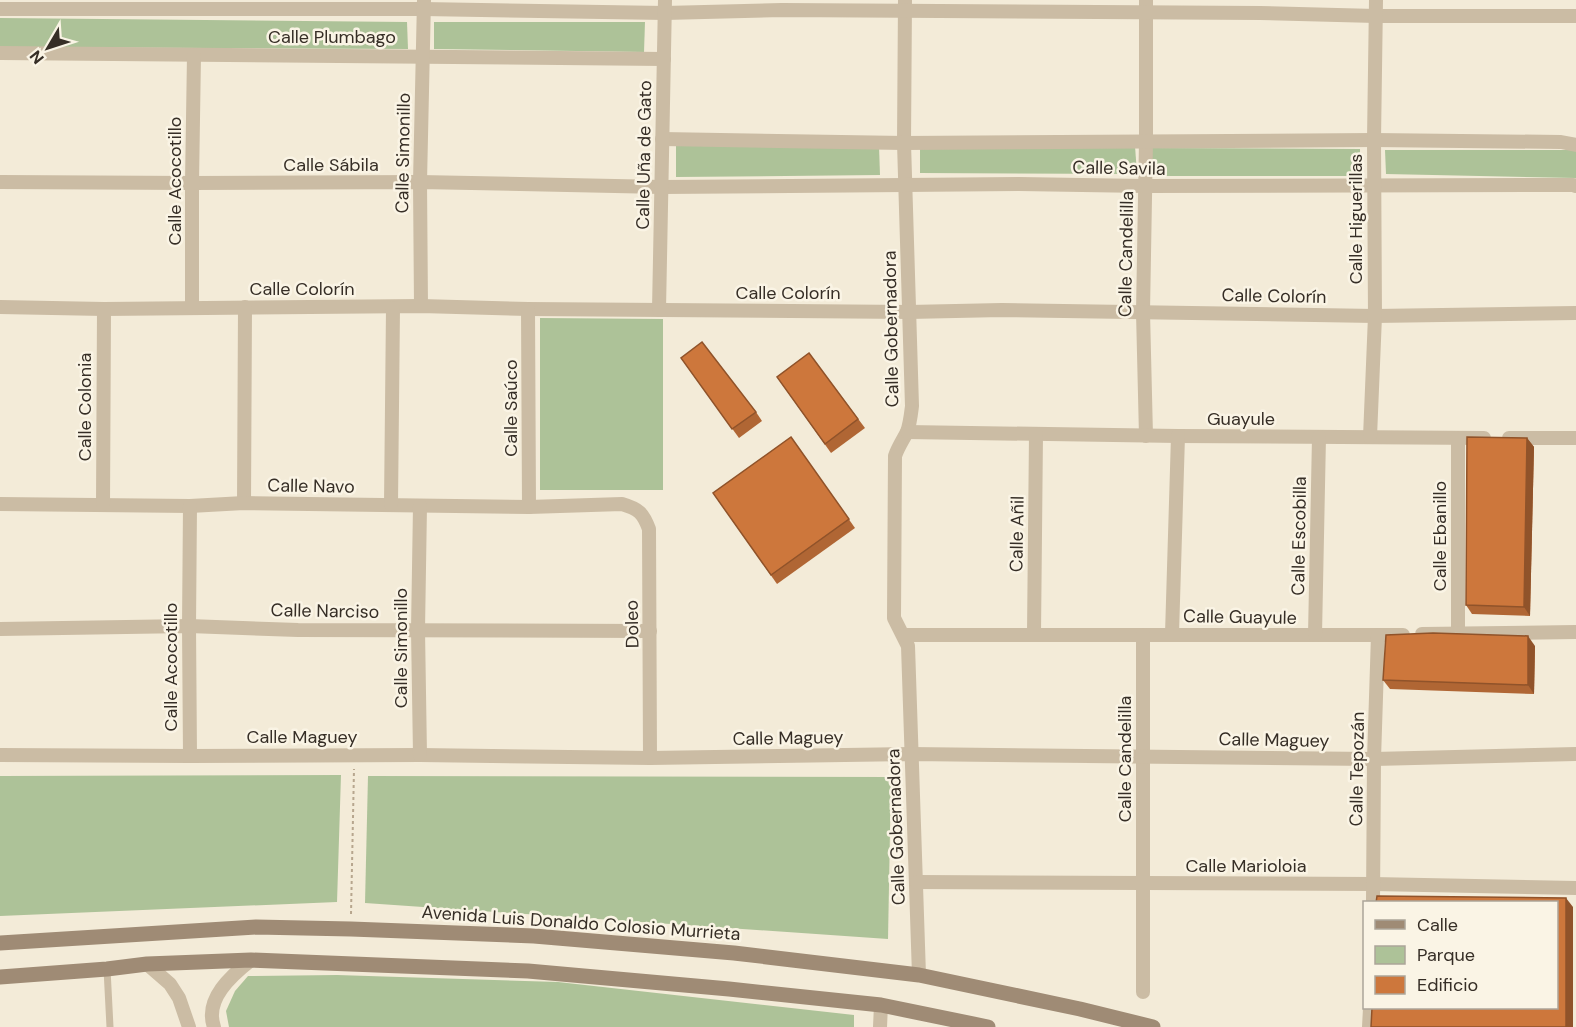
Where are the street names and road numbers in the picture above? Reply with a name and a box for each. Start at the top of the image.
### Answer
street label: Calle Plumbago [268,25,396,49]
street label: Calle Uña de Gato [631,80,657,230]
street label: Calle Simonillo [390,93,416,213]
street label: Calle Acocotillo [163,117,187,245]
street label: Calle Sábila [283,153,379,177]
street label: Calle Higuerillas [1344,154,1368,284]
street label: Calle Savila [1072,155,1166,181]
street label: Calle Candelilla [1113,191,1139,317]
street label: Calle Gobernadora [878,250,904,408]
street label: Calle Colorín [249,277,355,301]
street label: Calle Colorín [735,281,841,305]
street label: Calle Colorín [1221,283,1327,309]
street label: Calle Colonia [73,353,97,461]
street label: Calle Saúco [499,359,523,457]
street label: Guayule [1207,407,1275,431]
street label: Calle Navo [267,473,355,499]
street label: Calle Escobilla [1286,476,1312,596]
street label: Calle Ebanillo [1428,481,1452,591]
street label: Calle Añil [1004,496,1030,572]
street label: Calle Simonillo [389,588,413,708]
street label: Calle Narciso [270,598,380,624]
street label: Doleo [620,600,644,648]
street label: Calle Acocotillo [159,603,183,731]
street label: Calle Guayule [1183,604,1297,630]
street label: Calle Candelilla [1113,696,1137,822]
street label: Calle Tepozán [1344,711,1370,827]
street label: Calle Maguey [247,725,357,749]
street label: Calle Maguey [732,725,844,751]
street label: Calle Maguey [1218,727,1330,753]
street label: Calle Gobernadora [881,748,911,906]
street label: Calle Marioloia [1185,854,1307,878]
street label: Avenida Luis Donaldo Colosio Murrieta [421,900,741,946]

